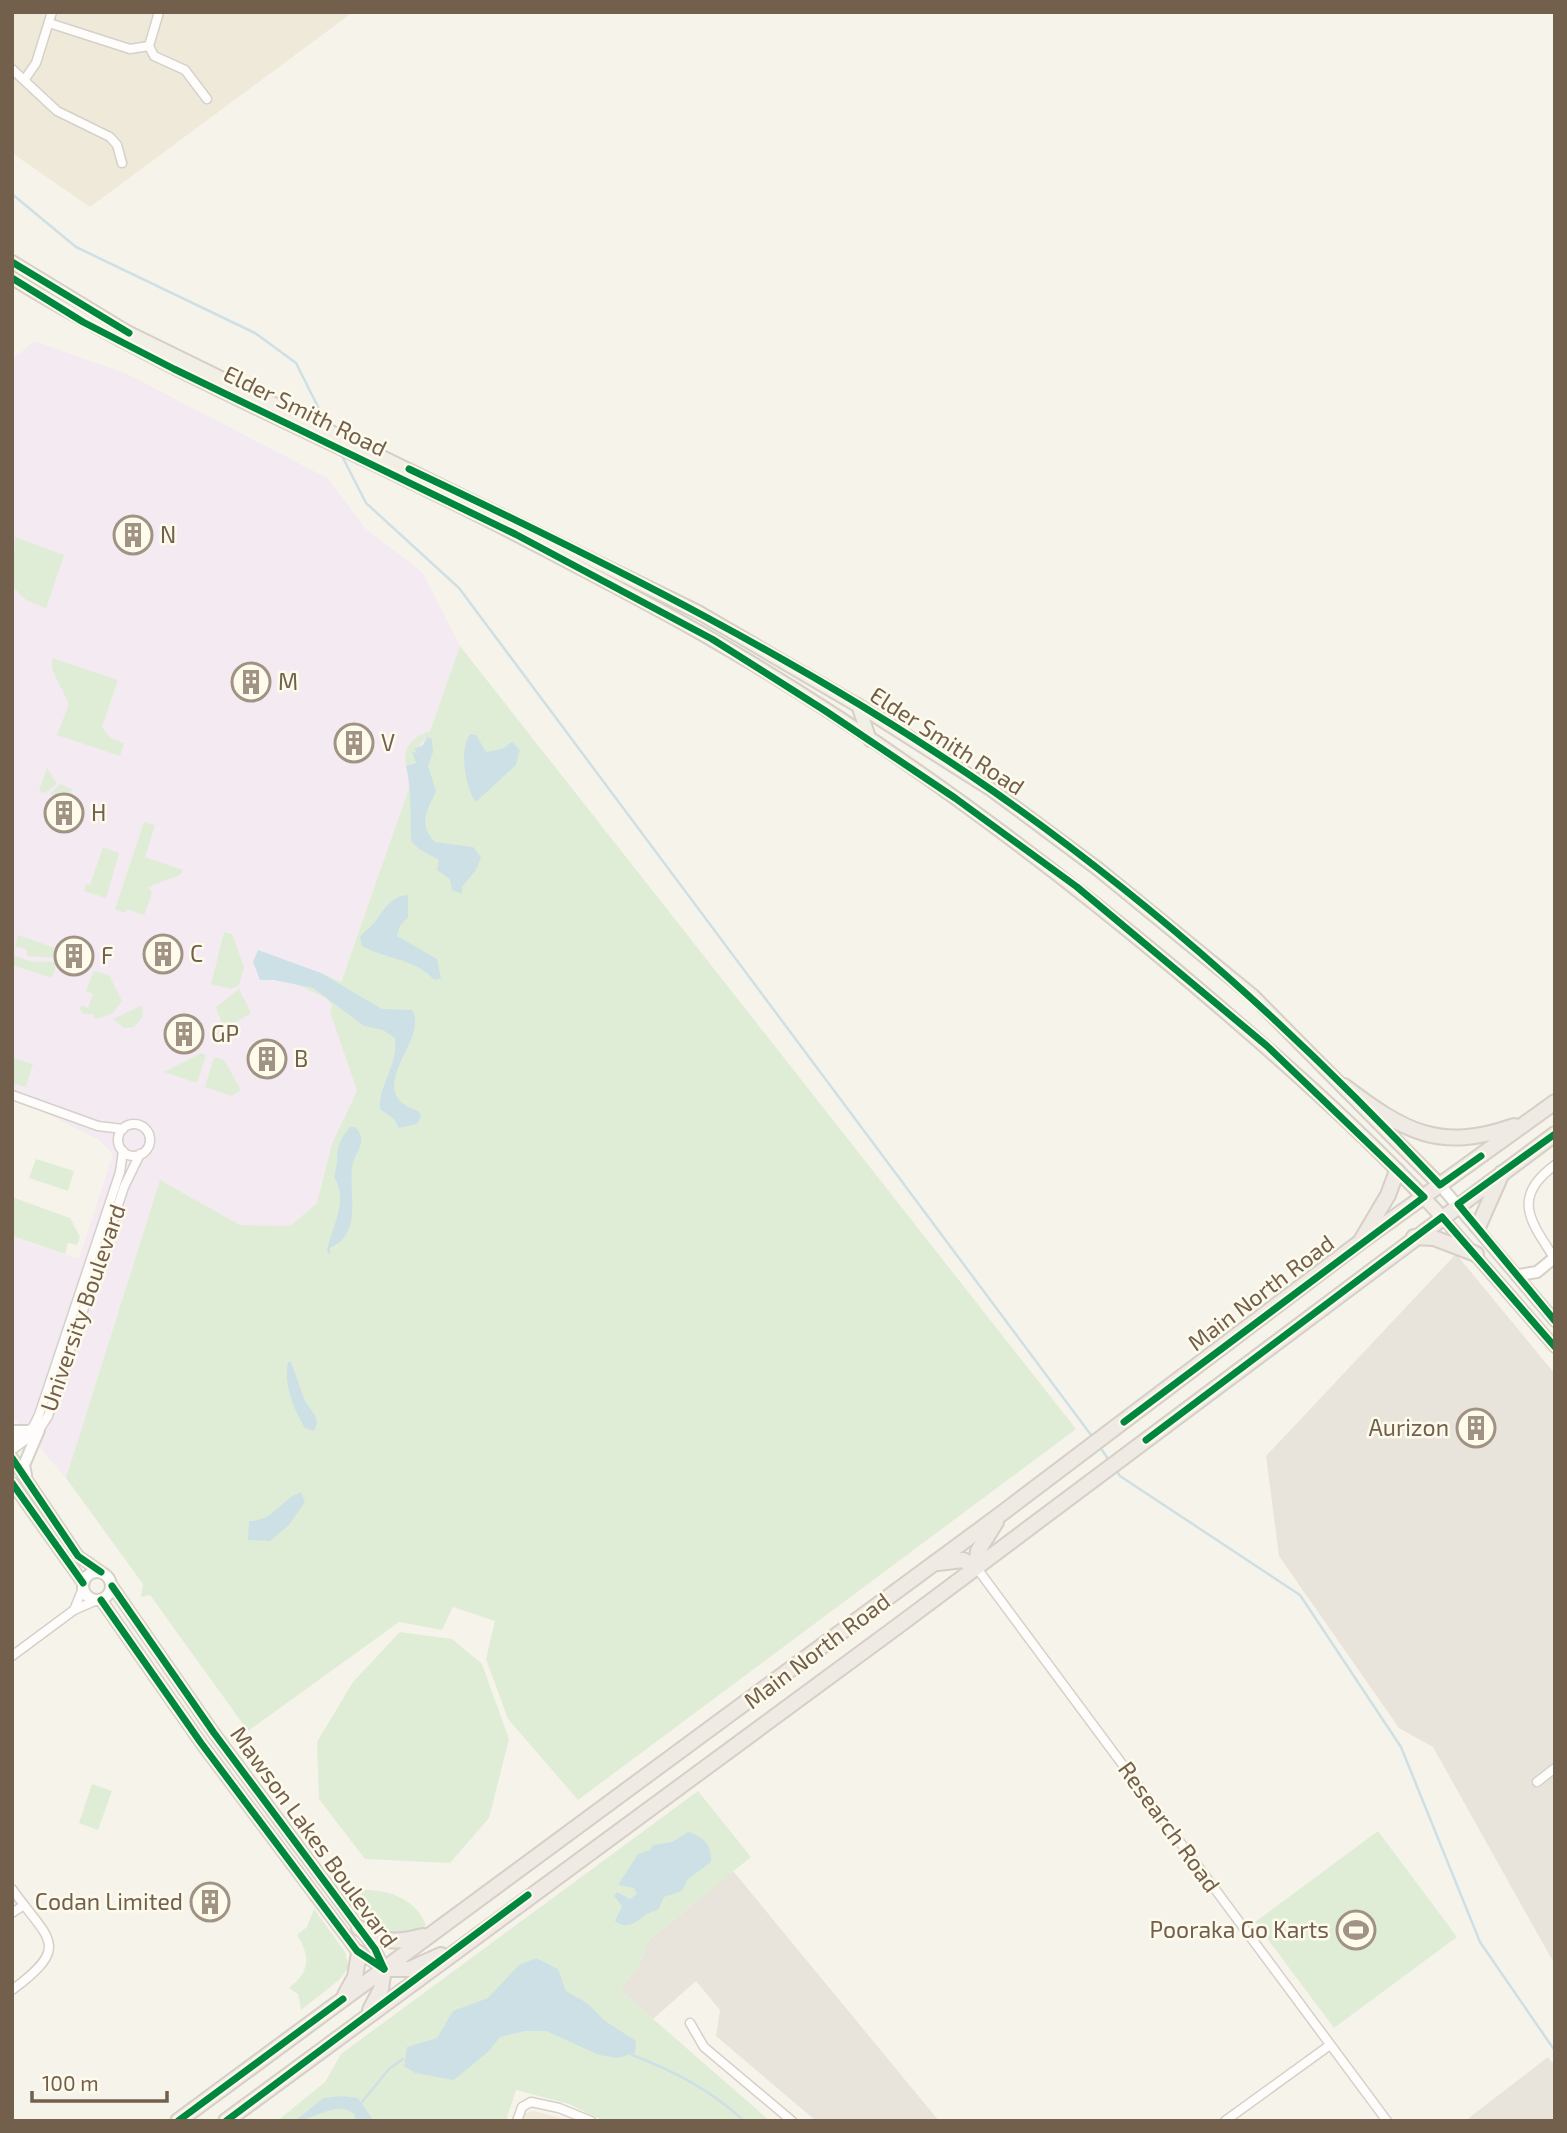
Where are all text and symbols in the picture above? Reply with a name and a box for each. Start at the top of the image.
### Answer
street label: Elder Smith Road [219,358,392,462]
building icon: N [112,514,154,556]
place label: N [160,520,176,548]
building icon: M [230,661,272,703]
place label: M [278,667,298,695]
street label: Elder Smith Road [865,680,1030,800]
building icon: V [333,722,375,764]
place label: V [381,728,395,756]
building icon: H [43,792,85,834]
place label: H [91,798,106,826]
building icon: C [142,933,184,975]
building icon: F [53,935,95,977]
place label: C [190,939,203,967]
place label: F [101,941,113,969]
building icon: GP [163,1013,205,1055]
place label: GP [211,1019,239,1047]
building icon: B [246,1038,288,1080]
place label: B [294,1044,308,1072]
street label: University Boulevard [33,1200,131,1415]
street label: Main North Road [1182,1228,1339,1356]
building icon: Aurizon [1455,1407,1497,1449]
place label: Aurizon [1369,1413,1449,1441]
street label: Main North Road [738,1586,895,1714]
street label: Mawson Lakes Boulevard [225,1720,404,1952]
street label: Research Road [1113,1756,1227,1897]
building icon: Codan Limited [189,1881,231,1923]
place label: Codan Limited [35,1887,183,1915]
sports icon: Pooraka Go Karts [1335,1909,1377,1951]
place label: Pooraka Go Karts [1150,1915,1329,1943]
scale bar [32,2060,166,2104]
text: 100 m [42,2070,99,2095]

